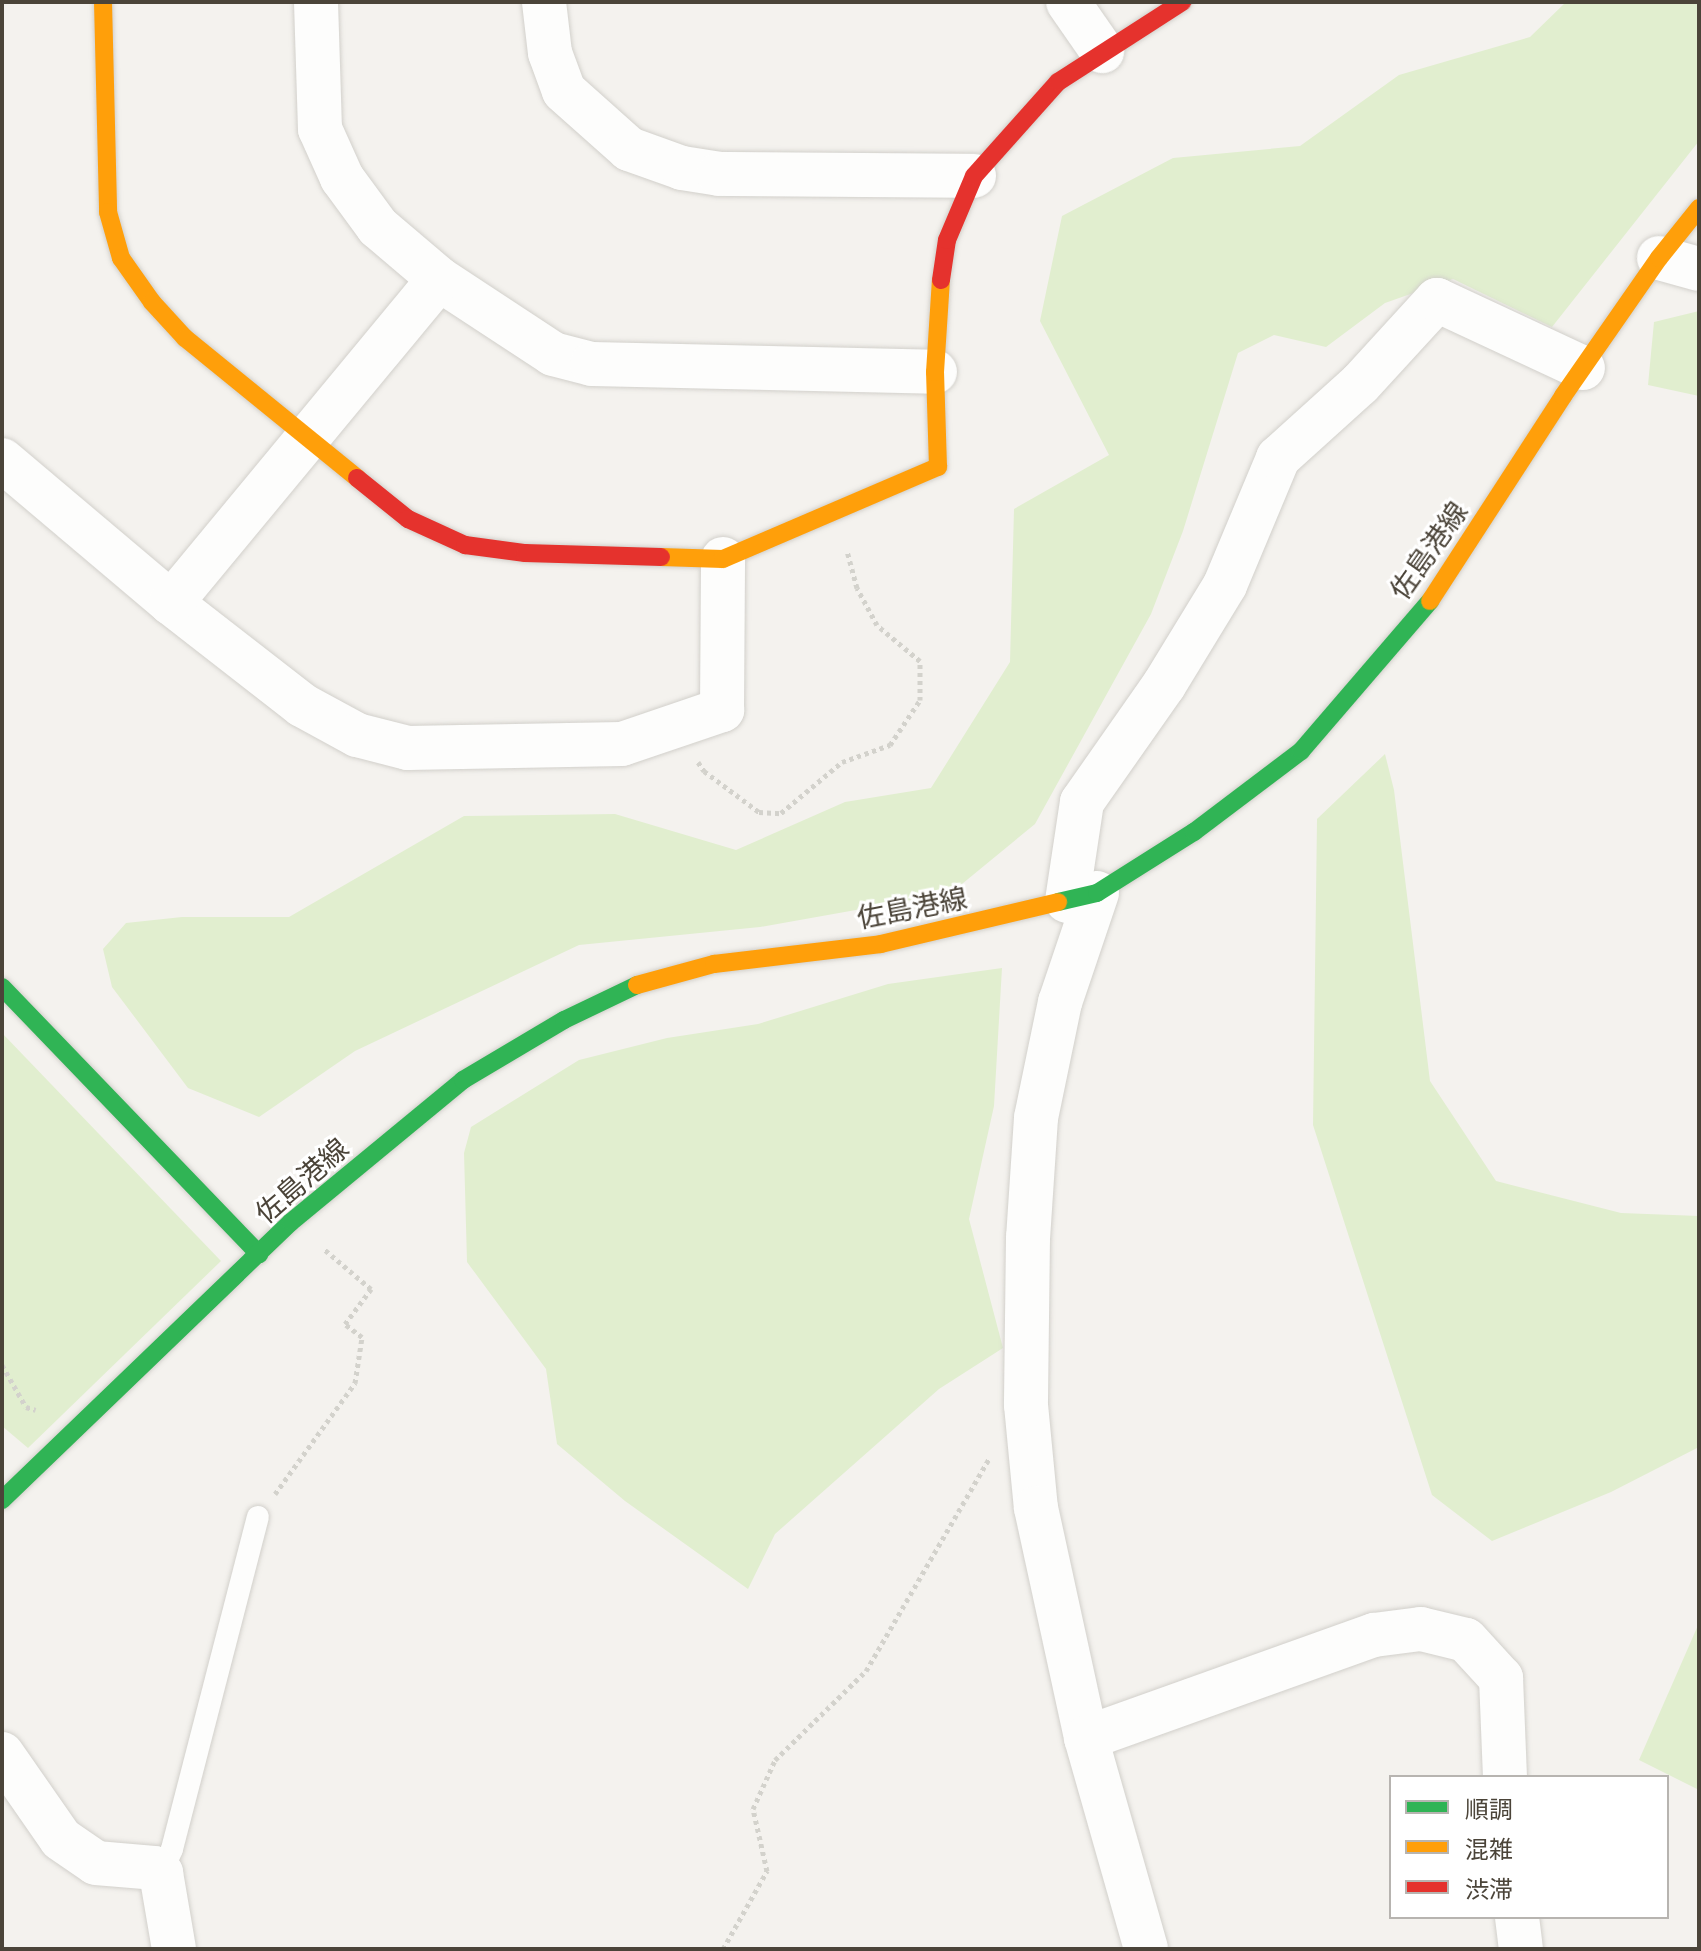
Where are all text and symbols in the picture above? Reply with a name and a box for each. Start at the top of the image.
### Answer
street label: 佐島港線 [1382,494,1474,606]
street label: 佐島港線 [854,880,970,934]
street label: 佐島港線 [248,1131,354,1229]
legend [1389,1775,1669,1919]
text: 順調 [1465,1794,1513,1823]
text: 混雑 [1465,1834,1513,1863]
text: 渋滞 [1465,1874,1513,1903]

